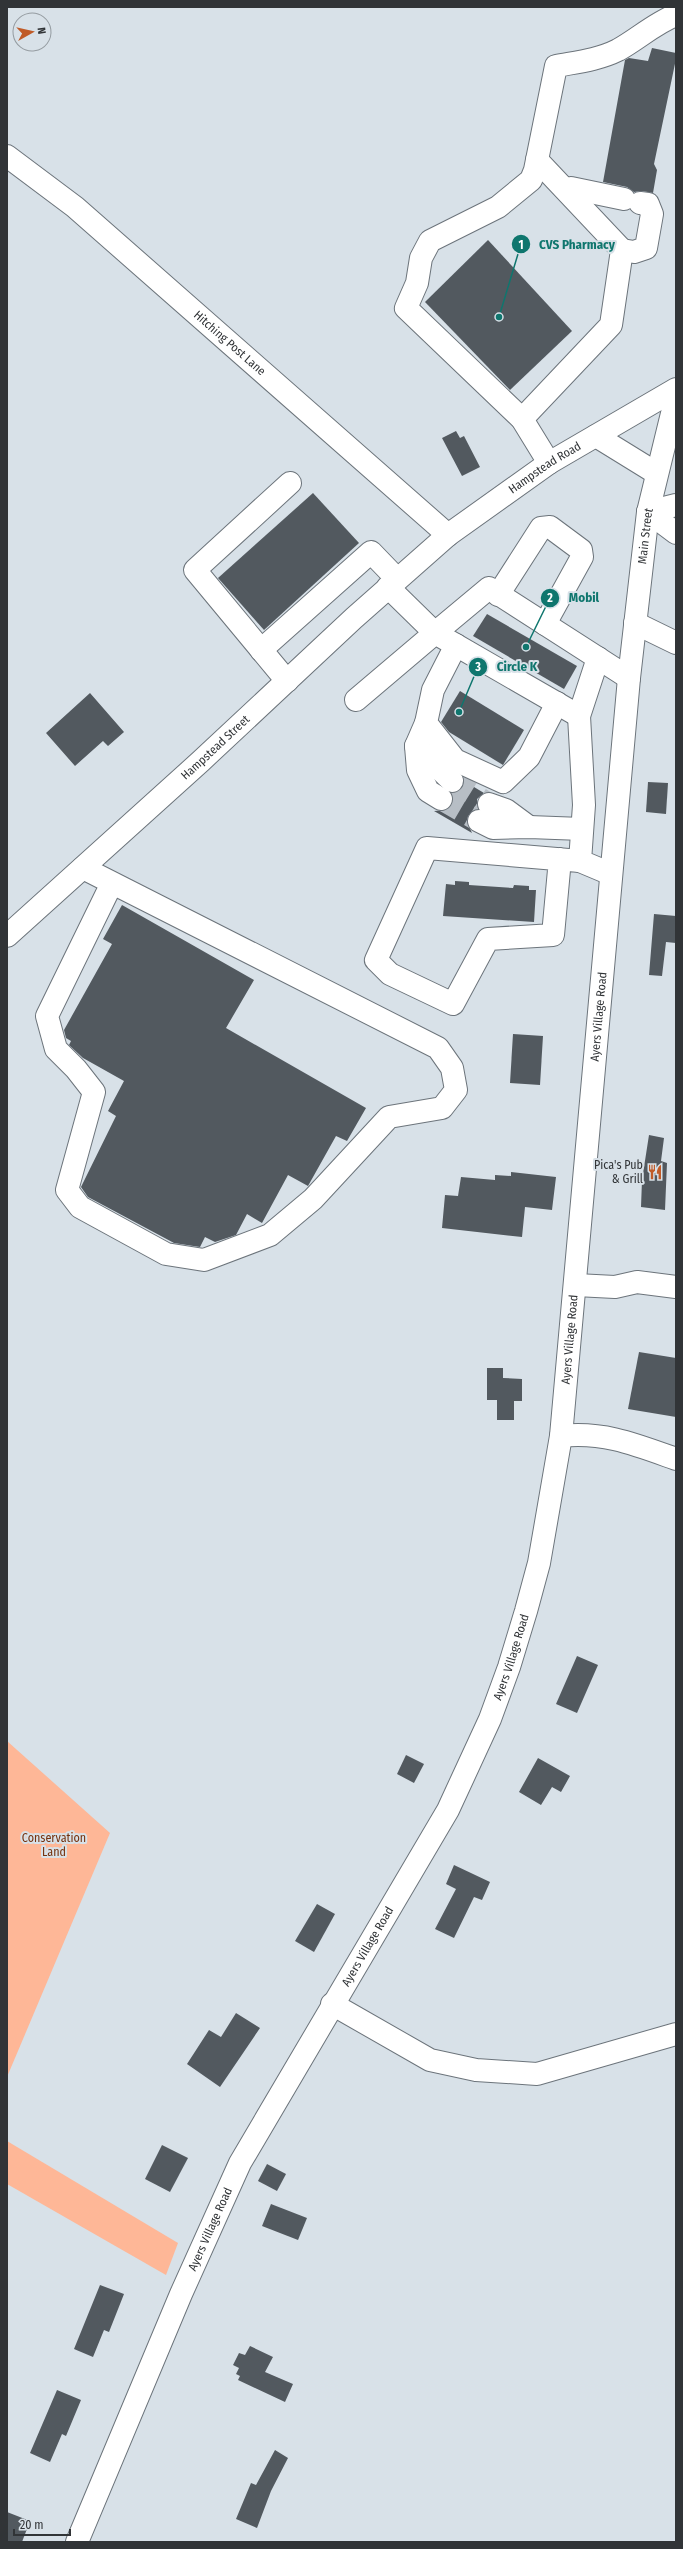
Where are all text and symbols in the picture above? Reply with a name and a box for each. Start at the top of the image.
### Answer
north arrow [12,12,52,52]
text: N [35,27,48,35]
callout: CVS Pharmacy [511,232,623,257]
text: CVS Pharmacy [539,237,616,252]
text: 1 [518,238,524,252]
street label: Hitching Post Lane [191,308,268,378]
street label: Hampstead Road [506,439,583,497]
street label: Main Street [635,506,656,565]
callout: Mobil [540,585,607,610]
text: Mobil [569,590,600,605]
text: 2 [546,591,553,605]
callout: Circle K [468,654,545,679]
text: Circle K [497,659,538,674]
text: 3 [474,660,481,674]
street label: Hampstead Street [178,712,252,783]
street label: Ayers Village Road [588,971,610,1062]
place label: Pica's Pub & Grill [594,1158,643,1186]
restaurant icon: Pica's Pub & Grill [646,1163,664,1181]
street label: Ayers Village Road [559,1294,581,1385]
street label: Ayers Village Road [490,1612,532,1702]
park label: Conservation Land [22,1831,86,1859]
street label: Ayers Village Road [339,1904,396,1989]
street label: Ayers Village Road [185,2185,235,2273]
scale bar [14,2511,70,2537]
text: 20 m [20,2518,44,2532]

